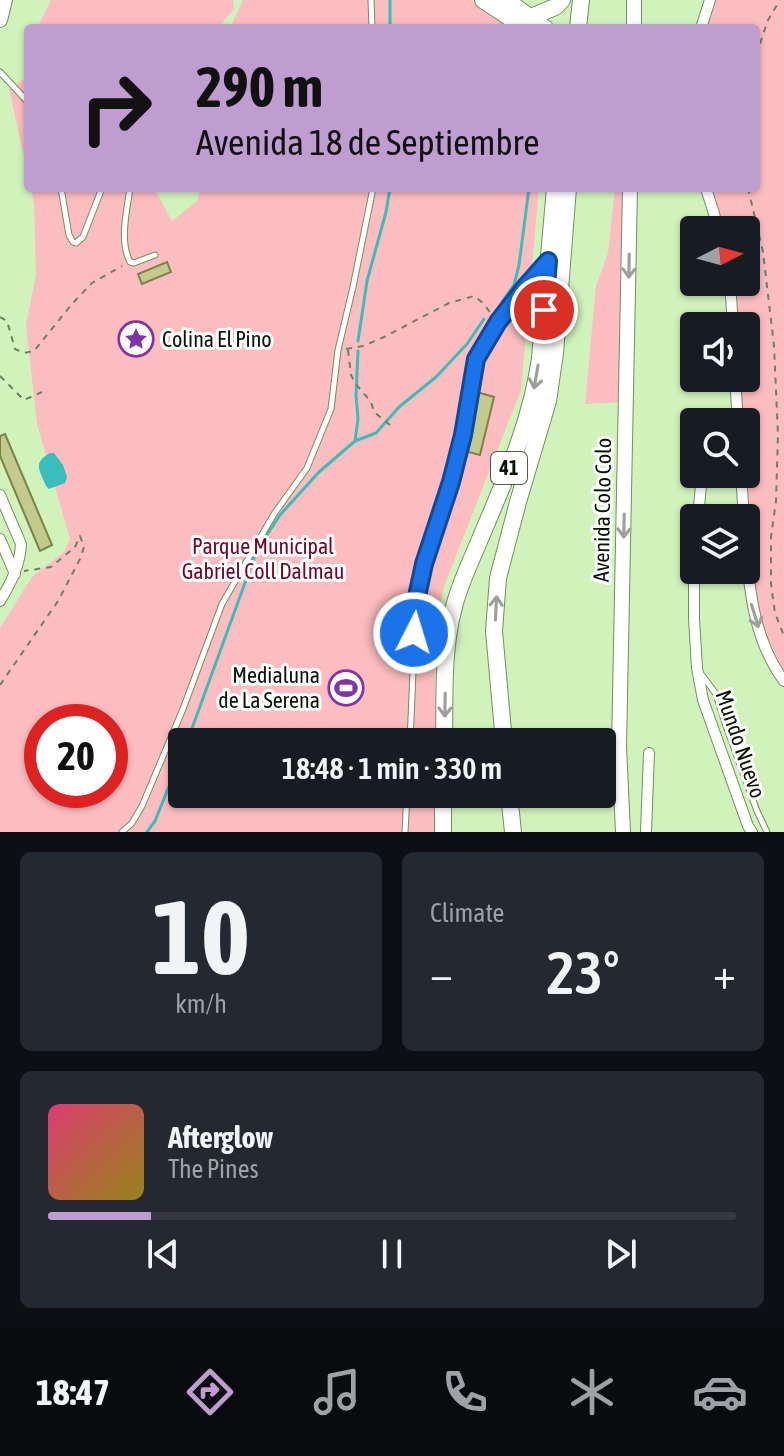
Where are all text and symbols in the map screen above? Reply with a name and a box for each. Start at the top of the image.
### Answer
text: 290 m [196,55,323,119]
icon: right [64,56,168,160]
text: Avenida 18 de Septiembre [196,121,540,163]
north arrow [680,216,760,296]
map controls [680,216,760,584]
one-way arrow [621,252,636,279]
pin [510,276,578,344]
icon: arrive [522,288,566,332]
button: sound [680,312,760,392]
place icon: Colina El Pino [117,320,155,358]
place label: Colina El Pino [162,326,272,352]
one-way arrow [528,364,543,389]
button: search [680,408,760,488]
street label: Avenida Colo Colo [588,438,616,582]
road number: 41 [491,452,527,484]
button: layers [680,504,760,584]
one-way arrow [616,512,631,539]
park label: Parque Municipal Gabriel Coll Dalmau [182,533,344,584]
position arrow [372,591,456,675]
one-way arrow [489,595,504,622]
one-way arrow [748,602,763,628]
place label: Medialuna de La Serena [218,662,320,713]
sports icon: Medialuna de La Serena [327,669,365,707]
street label: Mundo Nuevo [710,687,772,801]
one-way arrow [438,691,453,718]
speed limit sign: 20 [24,704,128,808]
text: 18:48 · 1 min · 330 m [282,751,502,785]
text: 10 [152,877,250,996]
text: Climate [430,898,504,928]
text: 23° [547,938,619,1007]
text: − [430,948,453,998]
text: + [713,948,736,998]
text: km/h [175,989,227,1019]
text: Afterglow [168,1120,273,1154]
text: The Pines [168,1154,259,1184]
icon: previous [141,1232,185,1276]
icon: pause [370,1232,414,1276]
icon: next [599,1232,643,1276]
icon: directions [182,1364,238,1420]
icon: music [309,1364,365,1420]
icon: phone [437,1364,493,1420]
icon: climate [564,1364,620,1420]
icon: car [692,1364,748,1420]
text: 18:47 [36,1371,110,1413]

